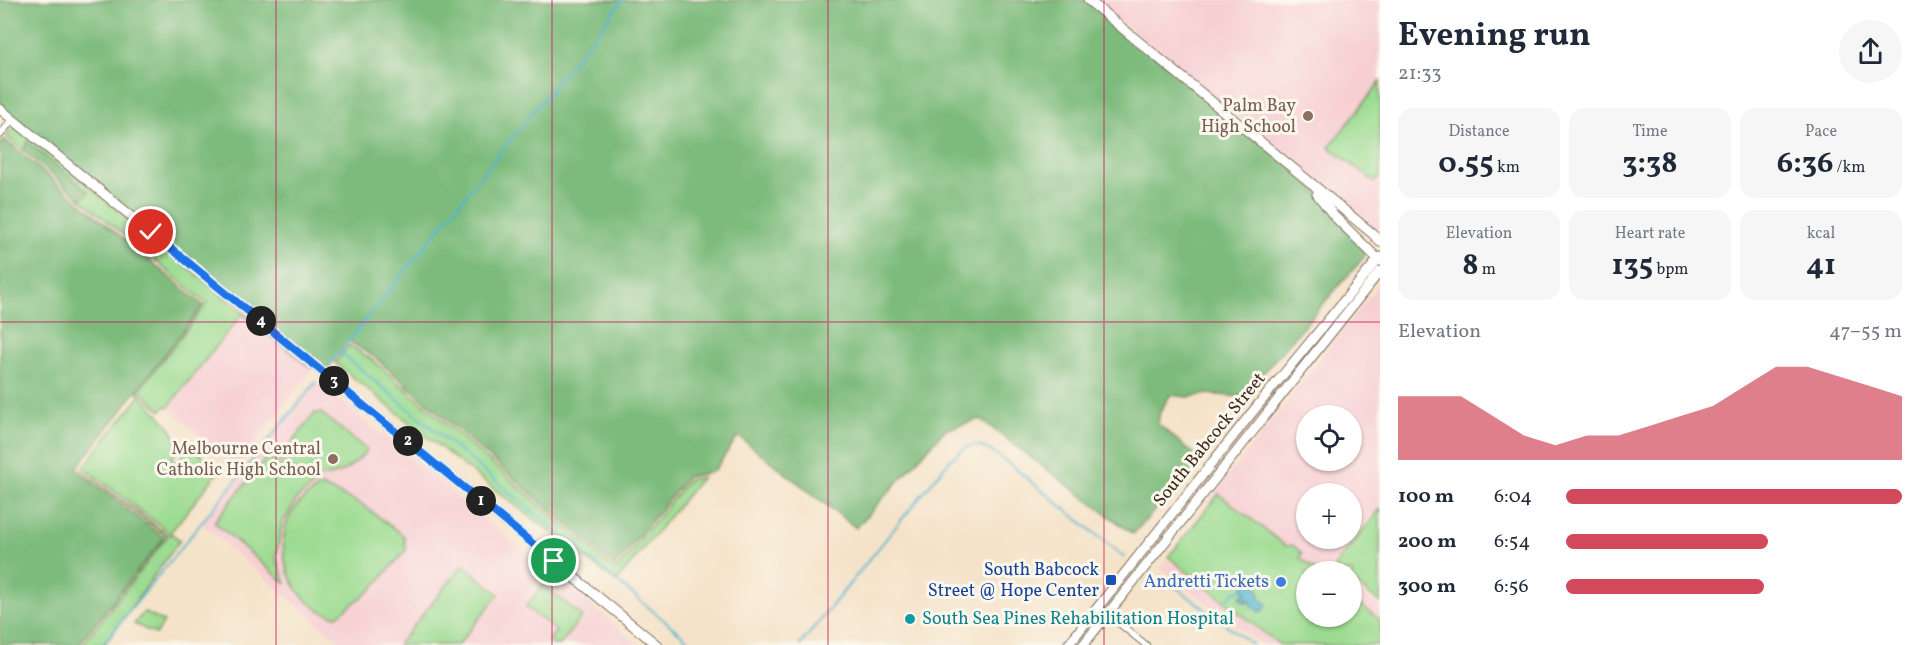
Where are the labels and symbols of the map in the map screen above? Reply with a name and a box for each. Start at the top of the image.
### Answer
place label: Palm Bay High School [1201,94,1296,140]
marker: Palm Bay High School [1301,109,1315,123]
pin [125,206,176,257]
pin: 4 [246,306,276,336]
pin: 3 [319,366,349,396]
street label: South Babcock Street [1148,368,1272,512]
pin: 2 [393,426,423,456]
place label: Melbourne Central Catholic High School [157,437,321,483]
marker: Melbourne Central Catholic High School [326,452,340,466]
pin: 1 [466,486,496,516]
pin [528,535,579,586]
place label: South Babcock Street @ Hope Center [928,558,1099,604]
place label: Andretti Tickets [1144,570,1269,595]
marker: South Babcock Street @ Hope Center [1104,573,1118,587]
marker: Andretti Tickets [1274,575,1288,589]
place label: South Sea Pines Rehabilitation Hospital [922,607,1234,632]
marker: South Sea Pines Rehabilitation Hospital [903,612,917,626]

